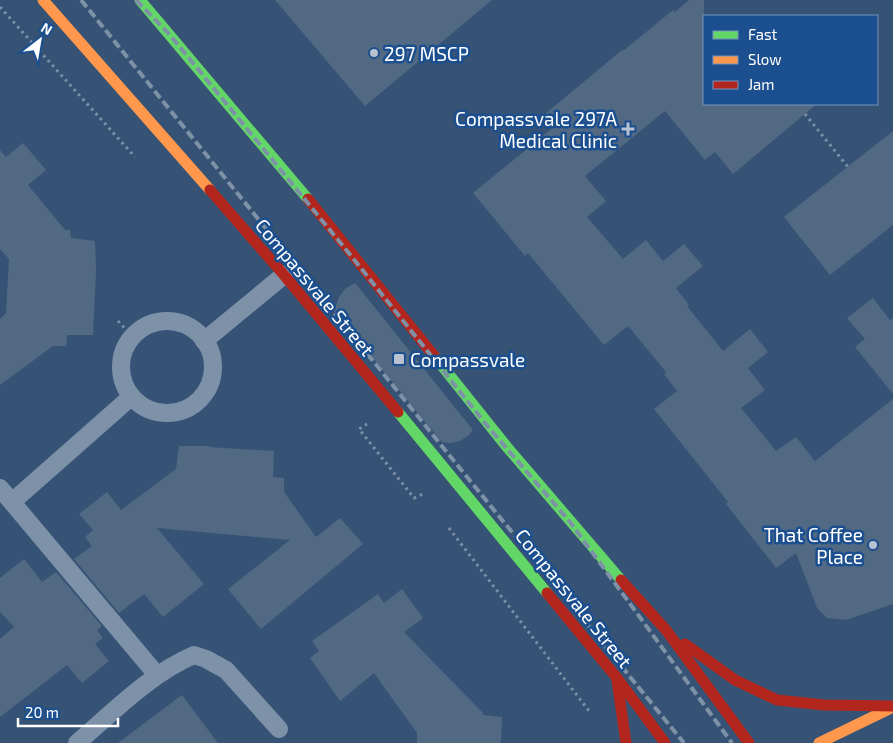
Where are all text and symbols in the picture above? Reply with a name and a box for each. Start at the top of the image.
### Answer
north arrow [15,15,65,65]
legend [703,15,878,105]
text: N [38,19,56,38]
text: Fast [748,25,778,43]
place label: 297 MSCP [384,42,469,65]
marker: 297 MSCP [368,47,380,59]
text: Slow [748,50,782,68]
text: Jam [748,75,774,93]
place label: Compassvale 297A Medical Clinic [455,107,617,152]
marker: Compassvale 297A Medical Clinic [621,122,635,136]
street label: Compassvale Street [251,214,379,360]
place label: Compassvale [410,348,525,371]
marker: Compassvale [392,352,406,366]
place label: That Coffee Place [764,523,863,568]
street label: Compassvale Street [511,524,637,672]
marker: That Coffee Place [867,539,879,551]
scale bar [18,696,118,728]
text: 20 m [25,703,59,721]

